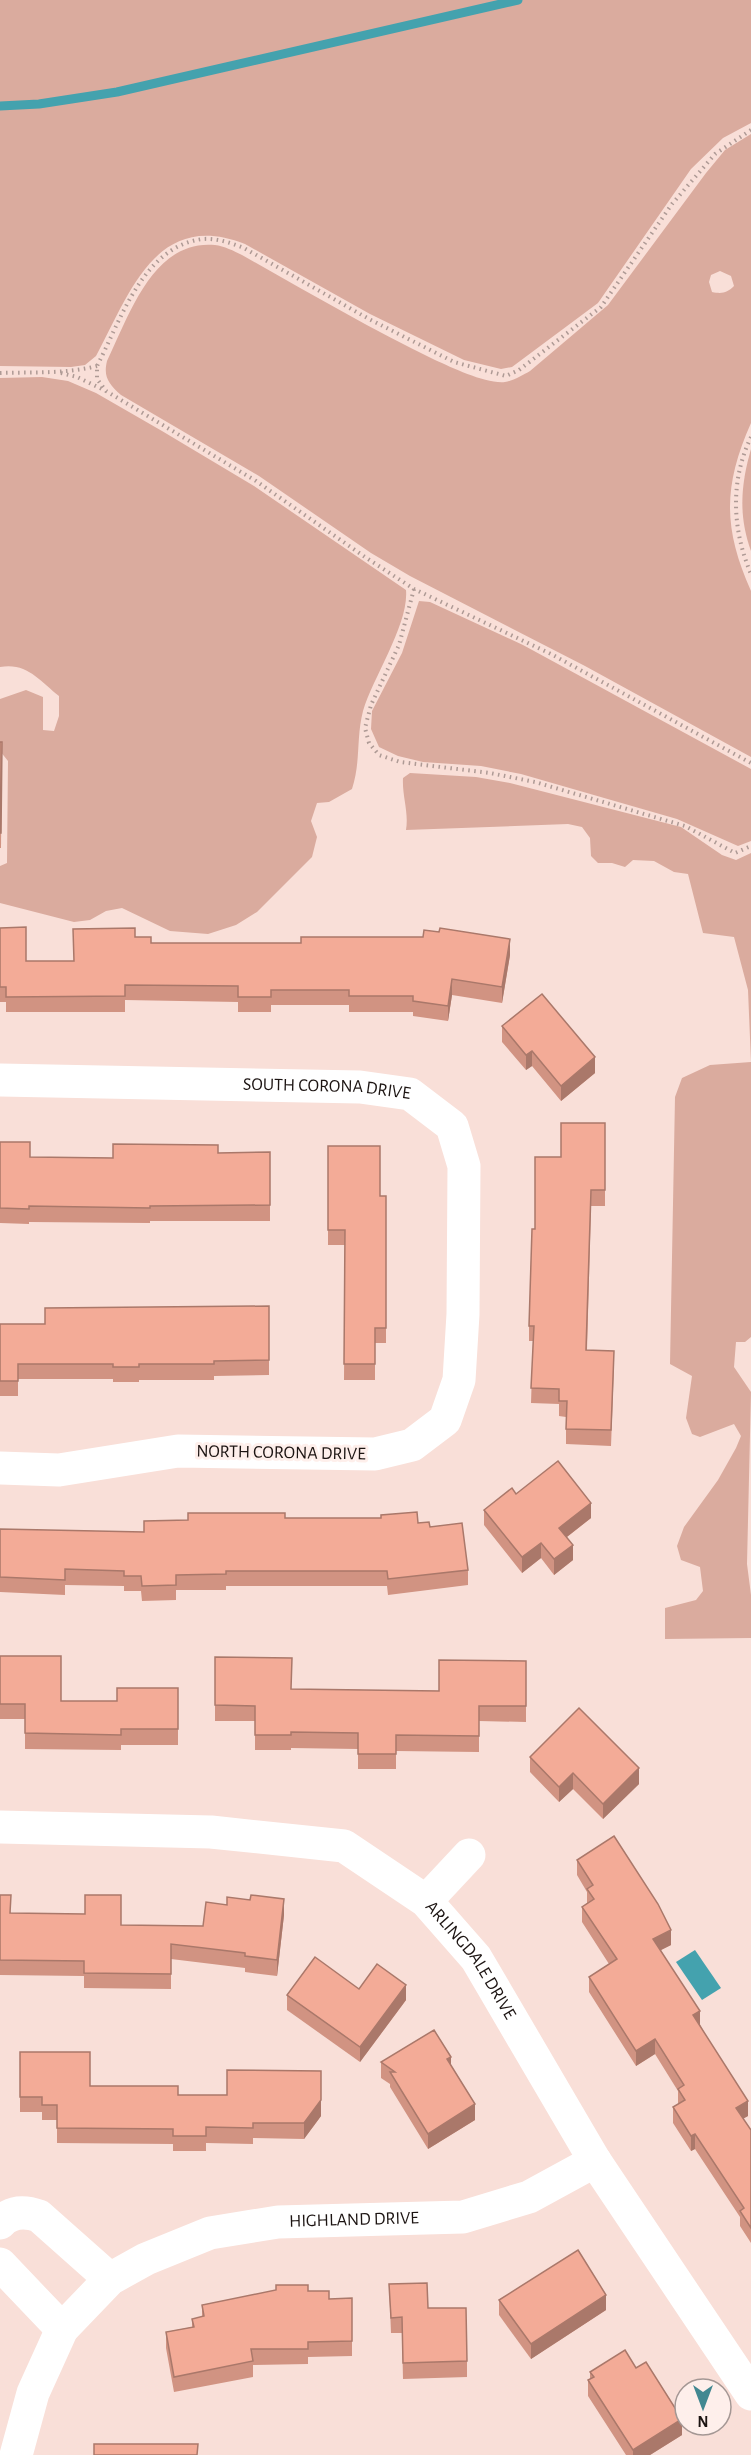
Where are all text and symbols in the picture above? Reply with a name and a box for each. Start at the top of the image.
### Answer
street label: SOUTH CORONA DRIVE [243,1076,412,1103]
street label: NORTH CORONA DRIVE [196,1443,366,1463]
street label: ARLINGDALE DRIVE [422,1898,519,2023]
street label: HIGHLAND DRIVE [289,2209,419,2231]
north arrow [673,2377,733,2437]
text: N [697,2413,709,2429]

